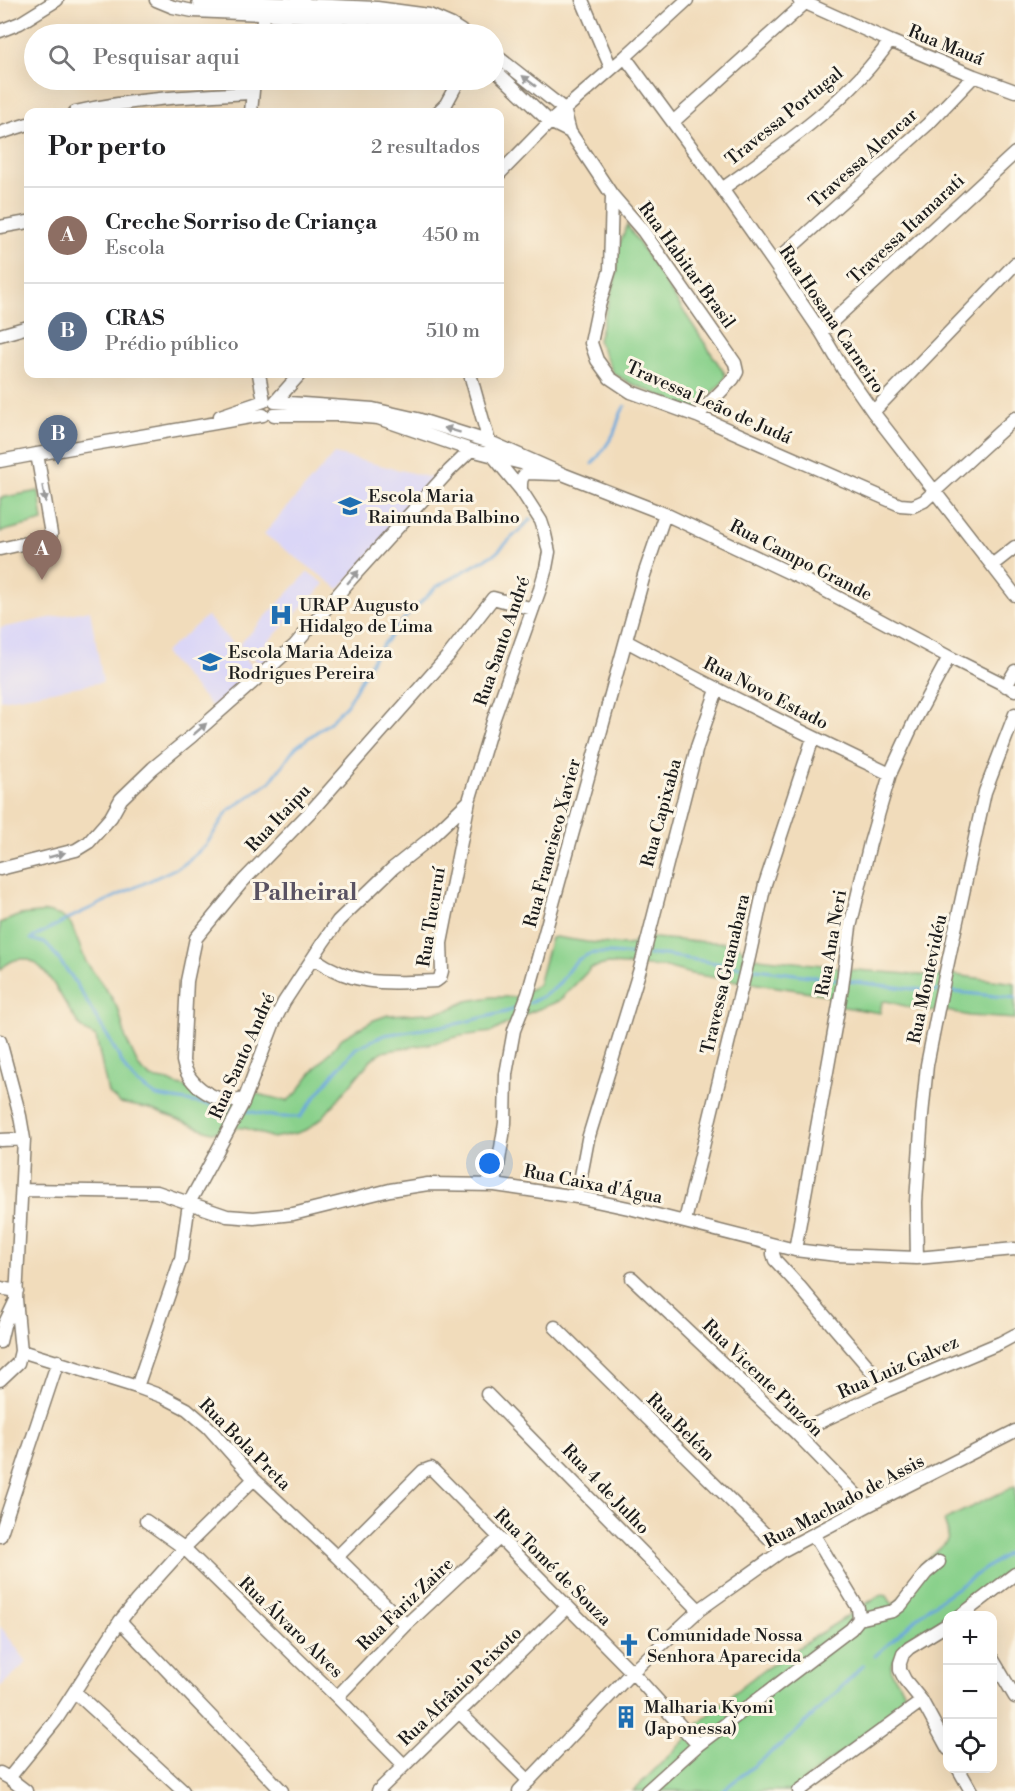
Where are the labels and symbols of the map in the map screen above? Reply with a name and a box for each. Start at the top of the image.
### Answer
street label: Rua Mauá [904,20,988,71]
street label: Travessa Portugal [721,61,848,171]
one-way arrow [521,75,537,88]
street label: Travessa Alencar [804,103,923,213]
street label: Travessa Itamarati [843,169,970,289]
street label: Rua Habitar Brasil [633,197,741,334]
street label: Rua Hosana Carneiro [774,241,890,398]
street label: Travessa Leão de Judá [622,356,796,450]
pin: B [38,416,78,465]
one-way arrow [443,425,461,434]
one-way arrow [40,484,49,503]
place label: Escola Maria Raimunda Balbino [368,485,520,529]
school or university icon: Escola Maria Raimunda Balbino [337,493,363,519]
street label: Rua Campo Grande [726,515,876,606]
pin: A [22,530,62,580]
one-way arrow [346,570,359,585]
street label: Rua Santo André [470,573,535,709]
place label: URAP Augusto Hidalgo de Lima [299,594,434,638]
hospital icon: URAP Augusto Hidalgo de Lima [268,602,294,628]
place label: Escola Maria Adeiza Rodrigues Pereira [228,641,394,685]
school or university icon: Escola Maria Adeiza Rodrigues Pereira [197,649,223,675]
street label: Rua Novo Estado [699,652,832,735]
one-way arrow [192,723,207,736]
street label: Rua Francisco Xavier [519,756,586,930]
street label: Rua Capixaba [636,756,687,870]
street label: Rua Itaipu [241,779,316,857]
one-way arrow [48,850,66,859]
street label: Rua Tucuruí [412,864,451,969]
district label: Palheiral [253,878,358,908]
street label: Rua Ana Neri [811,888,852,998]
street label: Travessa Guanabara [696,891,755,1056]
street label: Rua Montevidéu [903,911,953,1046]
street label: Rua Santo André [204,990,281,1123]
your location [475,1149,504,1178]
street label: Rua Caixa d'Água [521,1160,665,1209]
street label: Rua Vicente Pinzón [697,1315,828,1442]
street label: Rua Luiz Galvez [834,1330,962,1404]
street label: Rua Belém [642,1388,720,1467]
street label: Rua Bola Preta [194,1393,296,1496]
street label: Rua 4 de Julho [557,1439,655,1539]
street label: Rua Machado de Assis [760,1449,928,1553]
street label: Rua Tomé de Souza [489,1504,617,1632]
street label: Rua Fariz Zaire [352,1553,458,1656]
street label: Rua Álvaro Alves [234,1572,348,1683]
street label: Rua Afrânio Peixoto [394,1622,527,1751]
place label: Comunidade Nossa Senhora Aparecida [647,1624,804,1668]
church icon: Comunidade Nossa Senhora Aparecida [616,1632,642,1658]
place label: Malharia Kyomi (Japonessa) [644,1696,774,1740]
building icon: Malharia Kyomi (Japonessa) [613,1704,639,1730]

